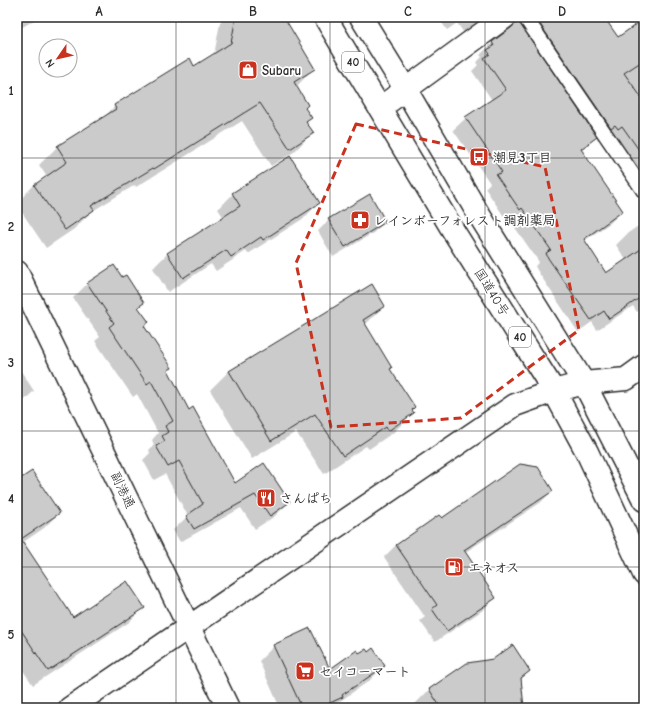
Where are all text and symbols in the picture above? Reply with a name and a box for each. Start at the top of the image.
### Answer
text: A [95,4,103,19]
text: B [249,4,257,19]
text: C [404,4,412,19]
text: D [558,4,566,19]
north arrow [38,38,78,78]
road number: 40 [342,52,364,72]
text: N [43,57,58,70]
shop icon: Subaru [237,59,259,81]
place label: Subaru [262,63,301,78]
text: 1 [8,83,14,98]
bus stop icon: 潮見3丁目 [468,146,490,168]
place label: 潮見3丁目 [493,150,551,165]
pharmacy icon: レインボーフォレスト調剤薬局 [349,209,371,231]
place label: レインボーフォレスト調剤薬局 [374,213,555,228]
text: 2 [8,219,14,234]
street label: 国道40号 [472,265,512,319]
road number: 40 [509,327,531,347]
text: 3 [8,355,14,370]
street label: 副港通 [108,469,138,511]
restaurant icon: さんぱち [255,487,277,509]
text: 4 [8,491,14,506]
place label: さんぱち [280,491,332,506]
fuel station icon: エネオス [443,556,465,578]
place label: エネオス [468,560,519,575]
text: 5 [8,627,15,642]
supermarket icon: セイコーマート [294,660,316,682]
place label: セイコーマート [319,664,411,679]

